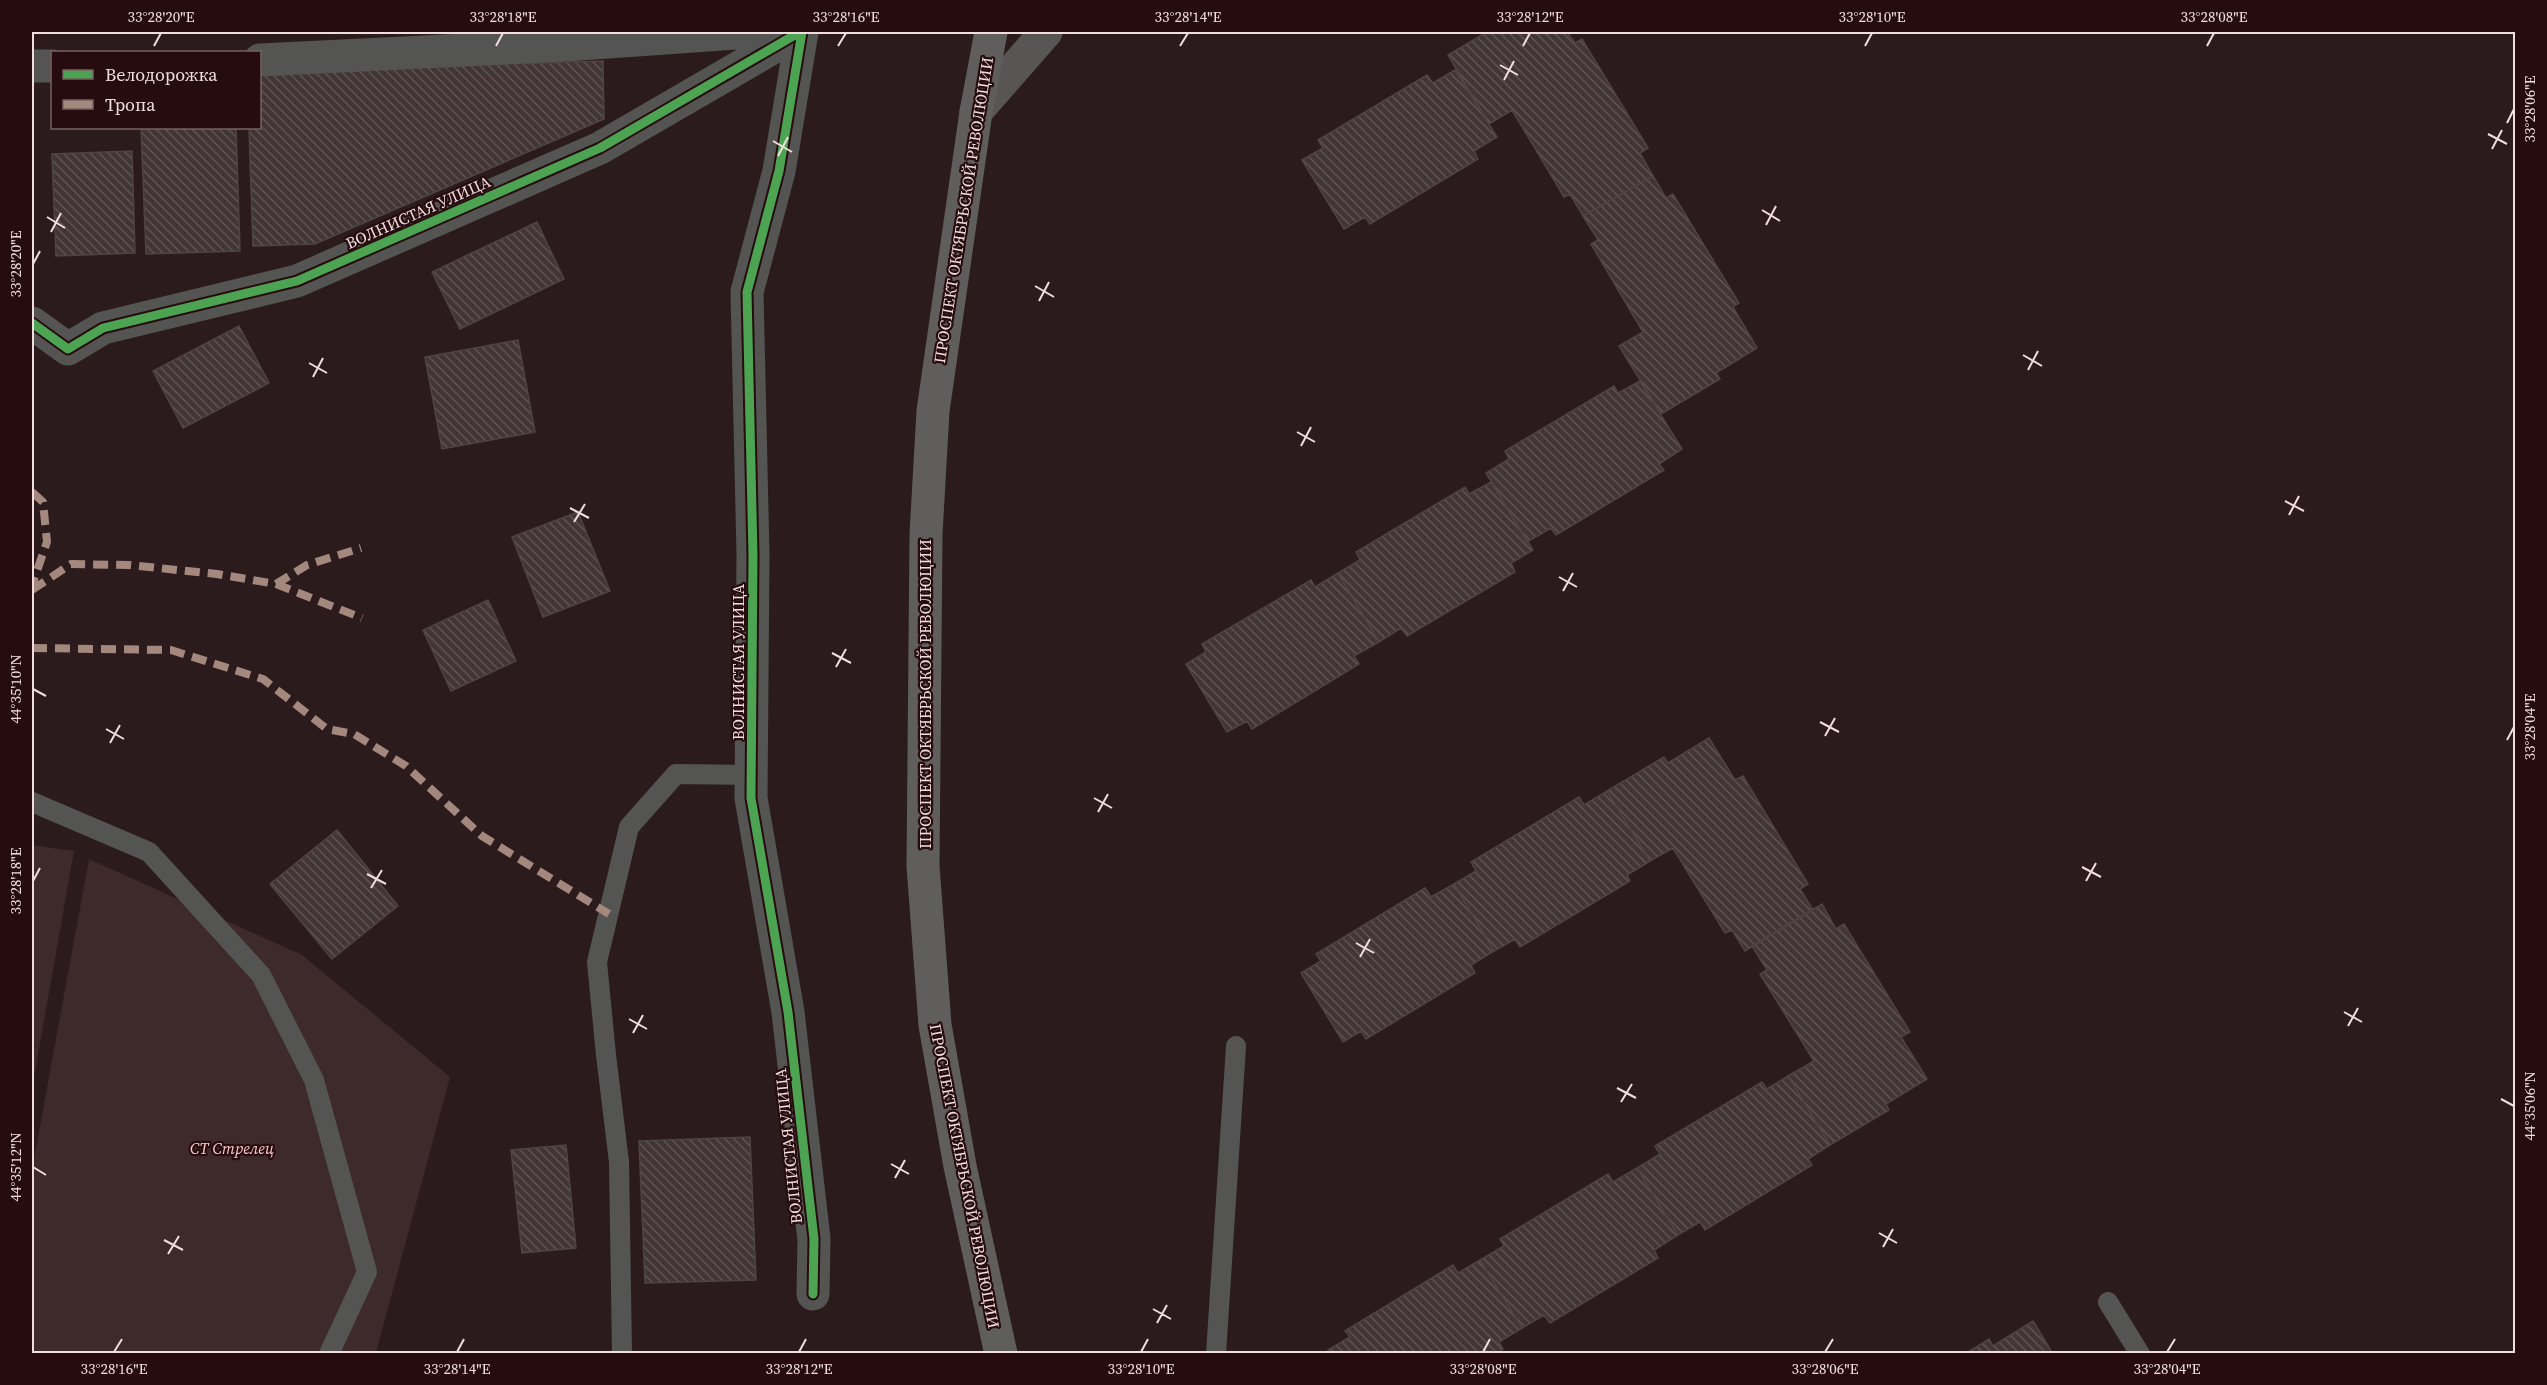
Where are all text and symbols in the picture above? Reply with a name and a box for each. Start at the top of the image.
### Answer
text: 33°28'20"E [127,6,195,27]
text: 33°28'18"E [469,6,537,27]
text: 33°28'16"E [812,6,880,27]
text: 33°28'14"E [1154,6,1222,27]
text: 33°28'12"E [1496,6,1564,27]
text: 33°28'10"E [1838,6,1906,27]
text: 33°28'08"E [2180,6,2248,27]
legend [51,51,261,129]
street label: ПРОСПЕКТ ОКТЯБРЬСКОЙ РЕВОЛЮЦИИ [928,55,998,365]
text: Велодорожка [105,62,218,87]
text: 33°28'06"E [2519,75,2540,143]
text: Тропа [105,92,156,117]
street label: ВОЛНИСТАЯ УЛИЦА [342,170,494,254]
text: 33°28'20"E [5,230,26,298]
street label: ПРОСПЕКТ ОКТЯБРЬСКОЙ РЕВОЛЮЦИИ [914,539,936,849]
street label: ВОЛНИСТАЯ УЛИЦА [727,583,749,740]
text: 44°35'10"N [5,654,26,724]
text: 33°28'04"E [2519,693,2540,761]
text: 33°28'18"E [5,847,26,915]
street label: ПРОСПЕКТ ОКТЯБРЬСКОЙ РЕВОЛЮЦИИ [925,1022,1005,1330]
street label: ВОЛНИСТАЯ УЛИЦА [769,1067,807,1225]
text: 44°35'06"N [2519,1071,2540,1141]
text: 44°35'12"N [5,1132,26,1202]
park label: СТ Стрелец [190,1137,275,1159]
text: 33°28'16"E [80,1358,148,1379]
text: 33°28'14"E [423,1358,491,1379]
text: 33°28'12"E [765,1358,833,1379]
text: 33°28'10"E [1107,1358,1175,1379]
text: 33°28'08"E [1449,1358,1517,1379]
text: 33°28'06"E [1791,1358,1859,1379]
text: 33°28'04"E [2133,1358,2201,1379]

